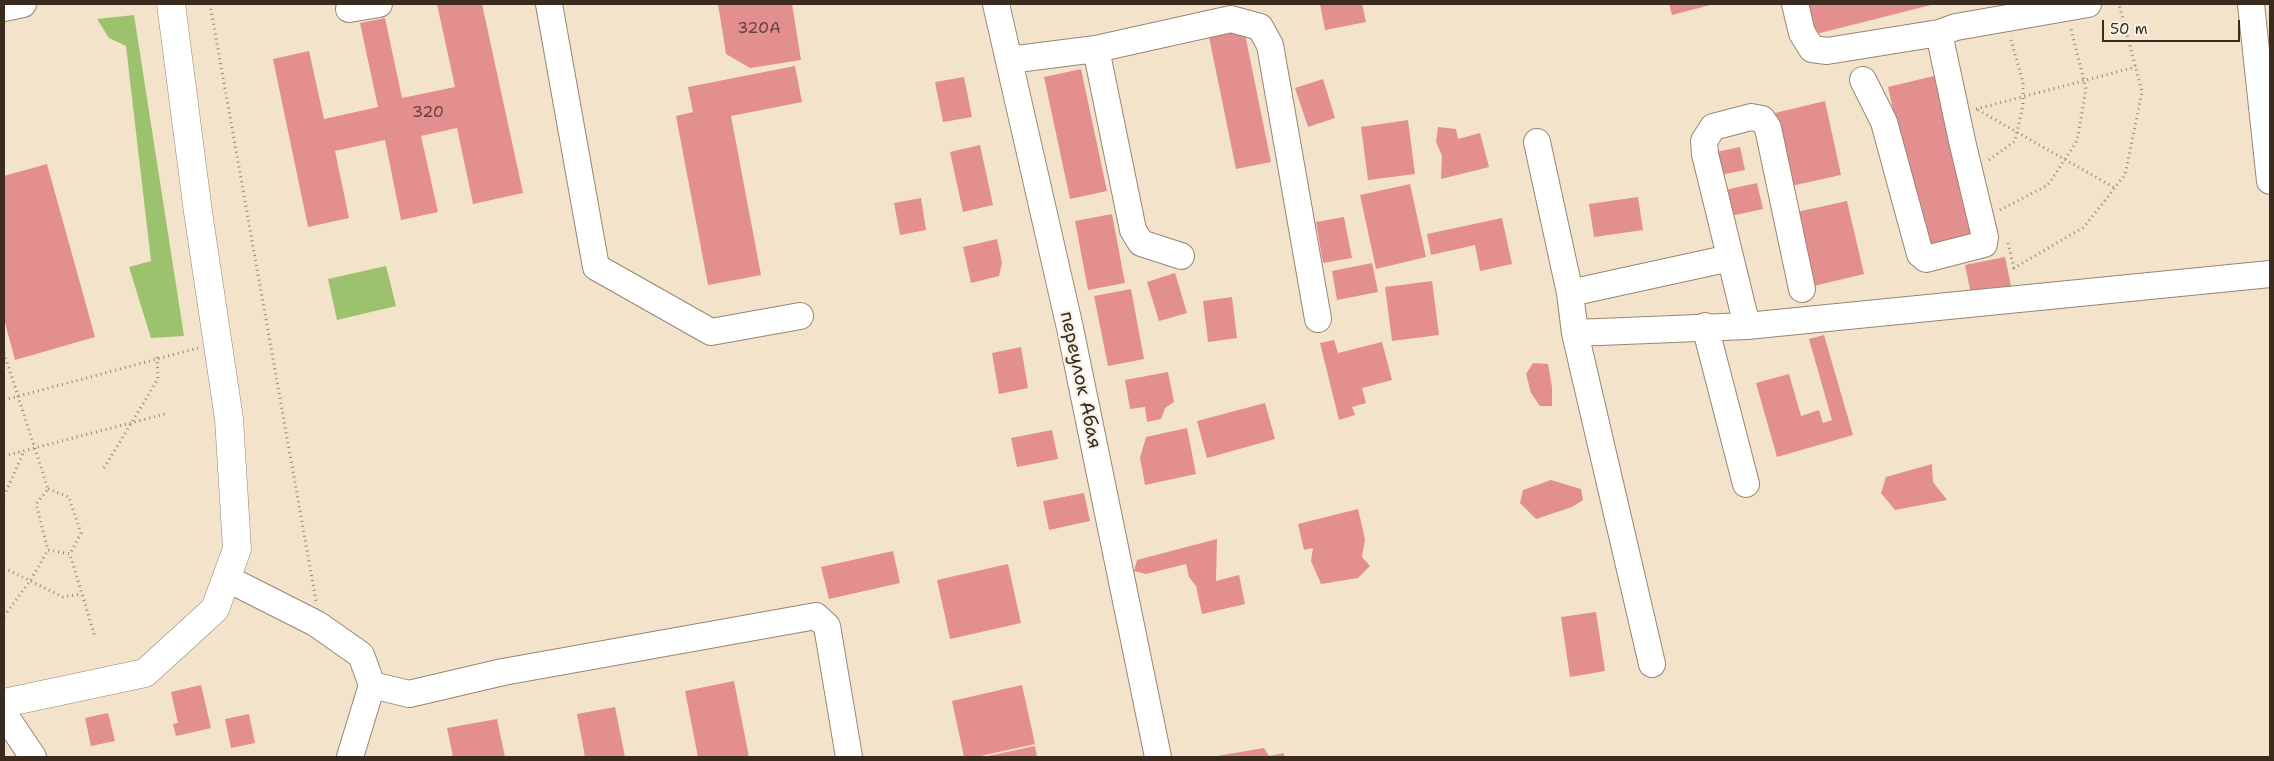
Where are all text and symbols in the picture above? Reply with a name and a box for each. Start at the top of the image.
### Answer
scale bar [2104,10,2242,42]
house number: 320А [737,19,781,39]
text: 50 m [2110,19,2148,39]
house number: 320 [412,103,444,123]
street label: переулок Абая [1054,309,1106,451]

